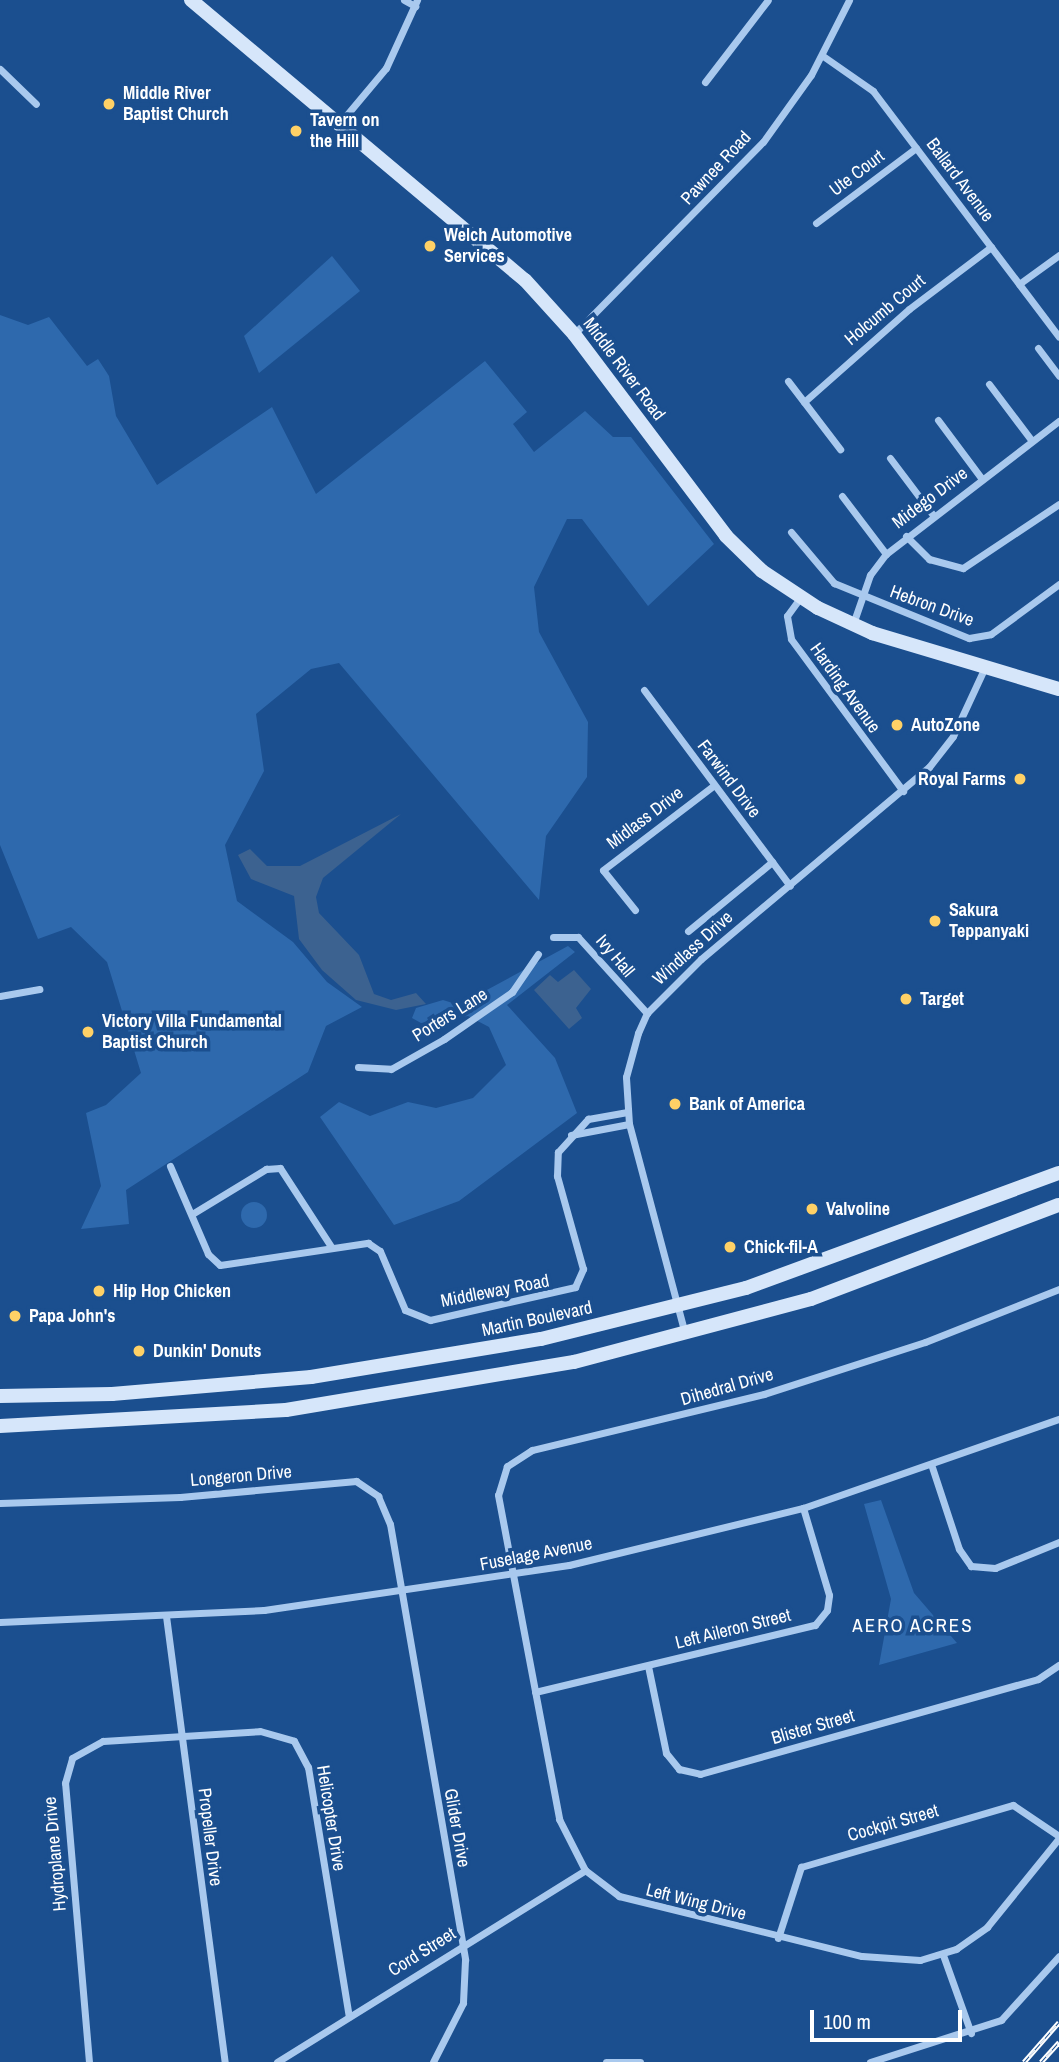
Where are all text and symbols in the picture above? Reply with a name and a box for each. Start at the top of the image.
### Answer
place label: Middle River Baptist Church [123,83,229,126]
marker: Middle River Baptist Church [101,96,117,112]
place label: Tavern on the Hill [310,110,379,152]
marker: Tavern on the Hill [288,123,304,139]
street label: Pawnee Road [676,127,756,209]
street label: Ballard Avenue [921,134,999,226]
street label: Ute Court [825,145,889,201]
place label: Welch Automotive Services [444,225,573,268]
marker: Welch Automotive Services [422,238,438,254]
street label: Holcumb Court [840,270,930,350]
street label: Middle River Road [578,313,670,425]
street label: Midego Drive [888,463,972,533]
street label: Hebron Drive [887,581,977,631]
street label: Harding Avenue [805,639,885,737]
place label: AutoZone [911,714,980,736]
marker: AutoZone [889,717,905,733]
street label: Farwind Drive [693,736,765,822]
place label: Royal Farms [918,768,1006,790]
marker: Royal Farms [1012,771,1028,787]
street label: Midlass Drive [602,782,688,854]
place label: Sakura Teppanyaki [949,900,1029,942]
street label: Windlass Drive [649,906,737,990]
marker: Sakura Teppanyaki [927,913,943,929]
street label: Ivy Hall [591,931,639,981]
street label: Porters Lane [408,983,492,1047]
place label: Target [920,988,964,1010]
marker: Target [898,991,914,1007]
place label: Victory Villa Fundamental Baptist Church [102,1011,282,1054]
marker: Victory Villa Fundamental Baptist Church [80,1024,96,1040]
place label: Bank of America [689,1093,805,1115]
marker: Bank of America [667,1096,683,1112]
place label: Valvoline [826,1198,890,1220]
marker: Valvoline [804,1201,820,1217]
place label: Chick-fil-A [744,1236,818,1258]
marker: Chick-fil-A [722,1239,738,1255]
street label: Middleway Road [439,1270,551,1312]
place label: Hip Hop Chicken [113,1280,231,1302]
marker: Hip Hop Chicken [91,1283,107,1299]
street label: Martin Boulevard [480,1297,594,1341]
place label: Papa John's [29,1305,115,1327]
marker: Papa John's [7,1308,23,1324]
place label: Dunkin' Donuts [153,1340,261,1362]
marker: Dunkin' Donuts [131,1343,147,1359]
street label: Dihedral Drive [678,1364,776,1410]
street label: Longeron Drive [189,1461,293,1491]
street label: Fuselage Avenue [478,1532,594,1576]
street label: Left Aileron Street [673,1604,793,1654]
district label: AERO ACRES [853,1615,973,1637]
street label: Blister Street [769,1705,857,1749]
street label: Helicopter Drive [312,1764,350,1872]
street label: Propeller Drive [193,1787,227,1887]
street label: Glider Drive [439,1787,475,1869]
street label: Hydroplane Drive [39,1796,71,1912]
street label: Cockpit Street [845,1800,941,1846]
street label: Left Wing Drive [644,1879,748,1925]
street label: Cord Street [384,1923,460,1981]
scale bar [814,1996,966,2040]
text: 100 m [823,2007,871,2036]

